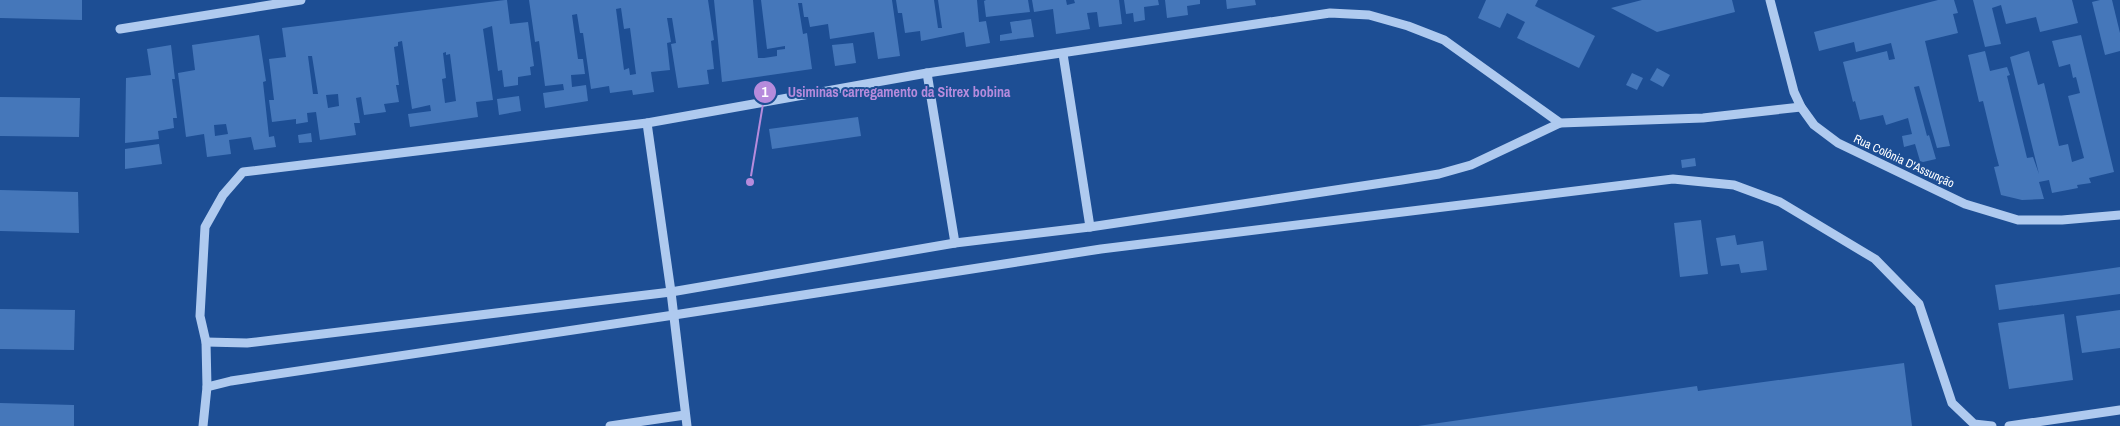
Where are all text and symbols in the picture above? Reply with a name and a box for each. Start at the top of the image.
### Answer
callout: Usiminas carregamento da Sitrex bobina [753,77,1020,106]
text: 1 [762,81,769,102]
text: Usiminas carregamento da Sitrex bobina [788,83,1011,101]
street label: Rua Colônia D'Assunção [1851,131,1957,191]

